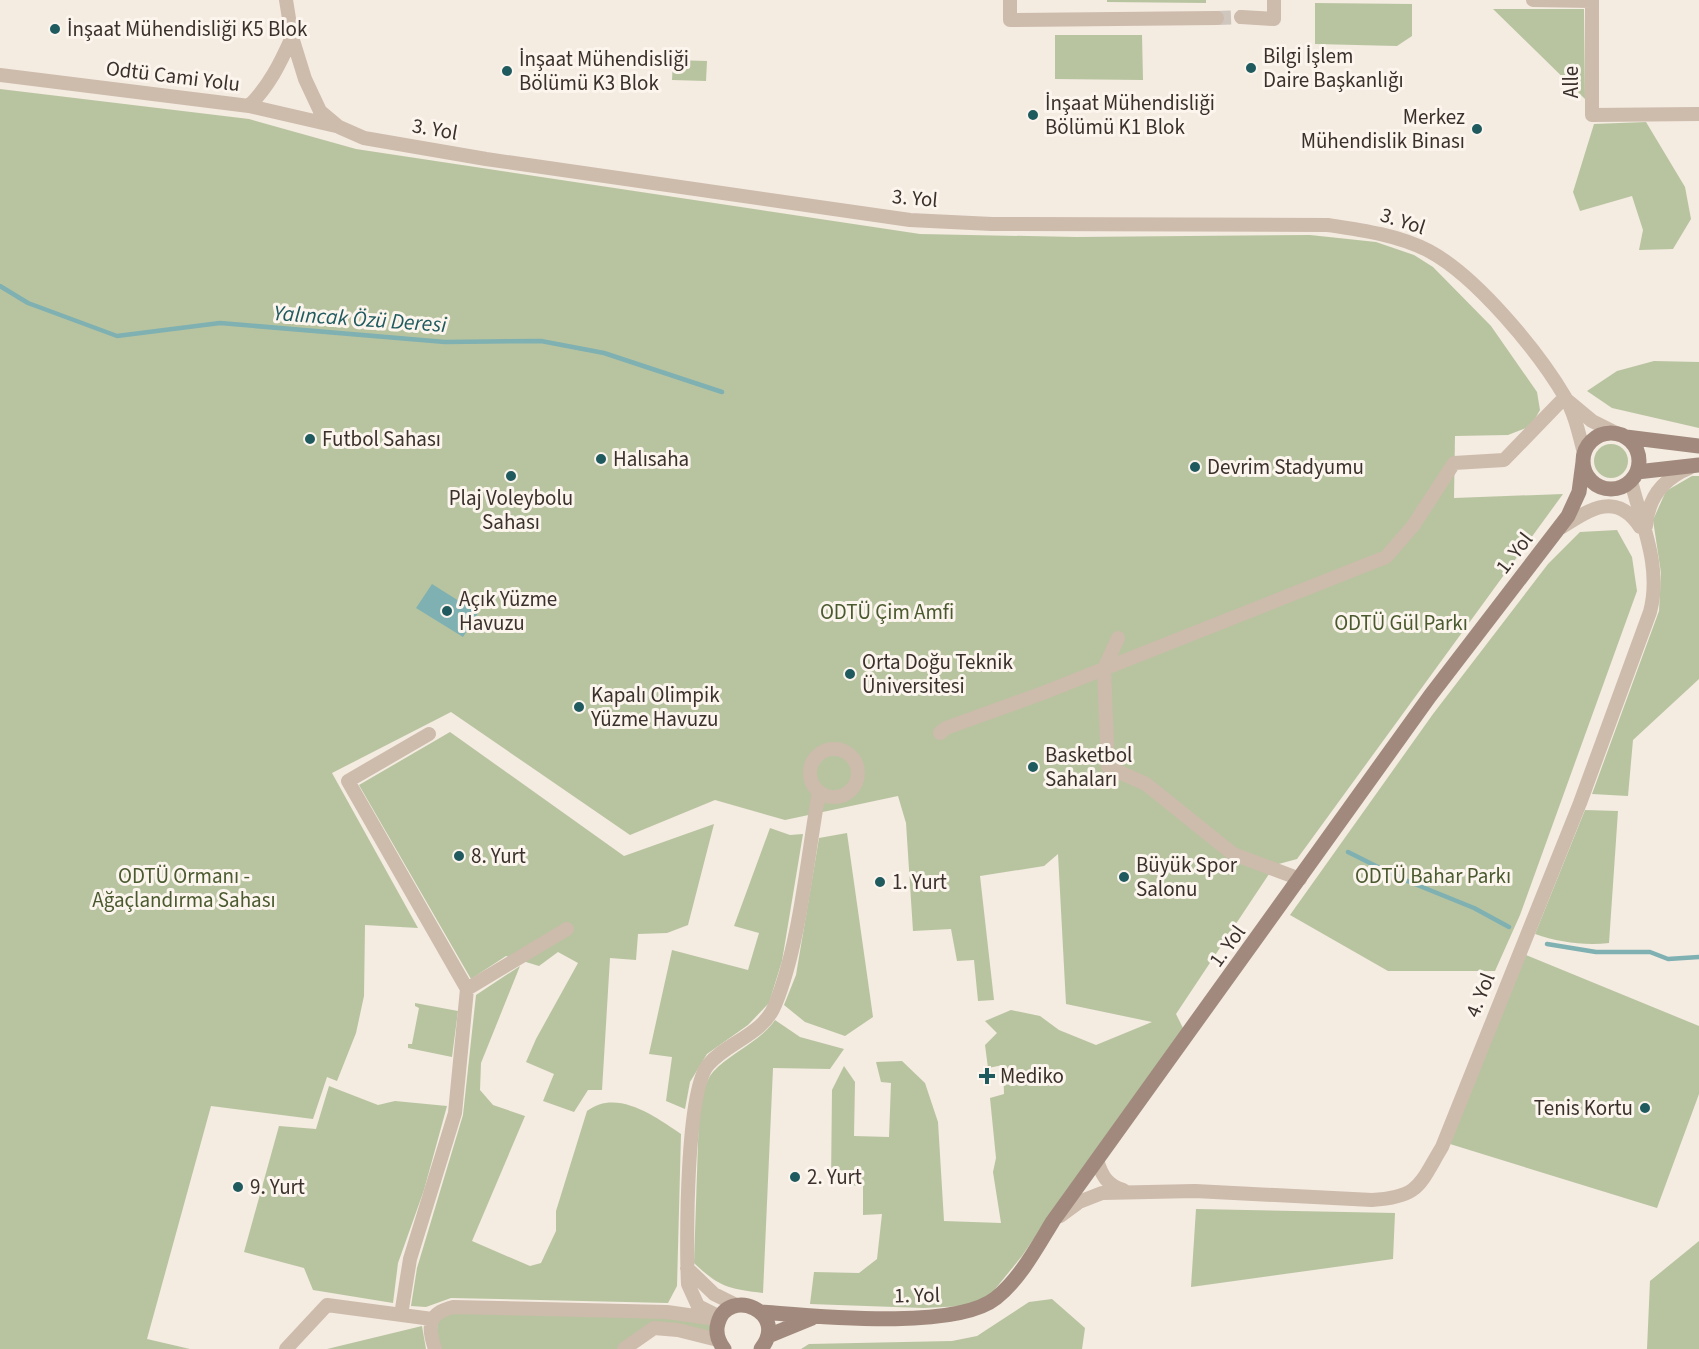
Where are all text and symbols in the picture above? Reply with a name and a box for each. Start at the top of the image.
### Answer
place label: İnşaat Mühendisliği K5 Blok [67,14,308,44]
marker: İnşaat Mühendisliği K5 Blok [48,22,62,36]
place label: Bilgi İşlem Daire Başkanlığı [1263,41,1404,95]
place label: İnşaat Mühendisliği Bölümü K3 Blok [519,44,689,98]
street label: Odtü Cami Yolu [104,53,242,99]
marker: Bilgi İşlem Daire Başkanlığı [1244,61,1258,75]
marker: İnşaat Mühendisliği Bölümü K3 Blok [500,64,514,78]
street label: Alle [1556,66,1586,98]
place label: İnşaat Mühendisliği Bölümü K1 Blok [1045,88,1215,142]
place label: Merkez Mühendislik Binası [1301,102,1465,156]
marker: İnşaat Mühendisliği Bölümü K1 Blok [1026,108,1040,122]
street label: 3. Yol [410,110,460,148]
marker: Merkez Mühendislik Binası [1470,122,1484,136]
street label: 3. Yol [891,181,939,215]
street label: 3. Yol [1377,200,1429,242]
water label: Yalıncak Özü Deresi [272,297,448,341]
place label: Futbol Sahası [322,424,441,454]
marker: Futbol Sahası [303,432,317,446]
place label: Halısaha [613,444,689,474]
marker: Halısaha [594,452,608,466]
place label: Devrim Stadyumu [1207,452,1364,482]
marker: Devrim Stadyumu [1188,460,1202,474]
marker: Plaj Voleybolu Sahası [504,469,518,483]
place label: Plaj Voleybolu Sahası [449,483,573,537]
street label: 1. Yol [1488,526,1540,580]
place label: Açık Yüzme Havuzu [459,584,557,638]
park label: ODTÜ Çim Amfi [820,597,954,627]
marker: Açık Yüzme Havuzu [440,604,454,618]
park label: ODTÜ Gül Parkı [1334,608,1468,638]
place label: Orta Doğu Teknik Üniversitesi [862,647,1014,701]
marker: Orta Doğu Teknik Üniversitesi [843,667,857,681]
place label: Kapalı Olimpik Yüzme Havuzu [590,680,720,734]
marker: Kapalı Olimpik Yüzme Havuzu [572,700,586,714]
place label: Basketbol Sahaları [1045,740,1132,794]
marker: Basketbol Sahaları [1026,760,1040,774]
place label: 8. Yurt [471,841,526,871]
marker: 8. Yurt [452,849,466,863]
place label: Büyük Spor Salonu [1136,850,1238,904]
park label: ODTÜ Ormanı - Ağaçlandırma Sahası [92,861,276,915]
park label: ODTÜ Bahar Parkı [1355,861,1511,891]
place label: 1. Yurt [892,867,947,897]
marker: Büyük Spor Salonu [1117,870,1131,884]
marker: 1. Yurt [873,875,887,889]
street label: 1. Yol [1201,919,1253,973]
street label: 4. Yol [1458,968,1502,1022]
place label: Mediko [1000,1061,1064,1091]
marker: Mediko [978,1067,996,1085]
place label: Tenis Kortu [1534,1093,1633,1123]
marker: Tenis Kortu [1638,1101,1652,1115]
place label: 2. Yurt [807,1162,862,1192]
marker: 2. Yurt [788,1170,802,1184]
place label: 9. Yurt [250,1172,305,1202]
marker: 9. Yurt [231,1180,245,1194]
street label: 1. Yol [894,1280,940,1310]

